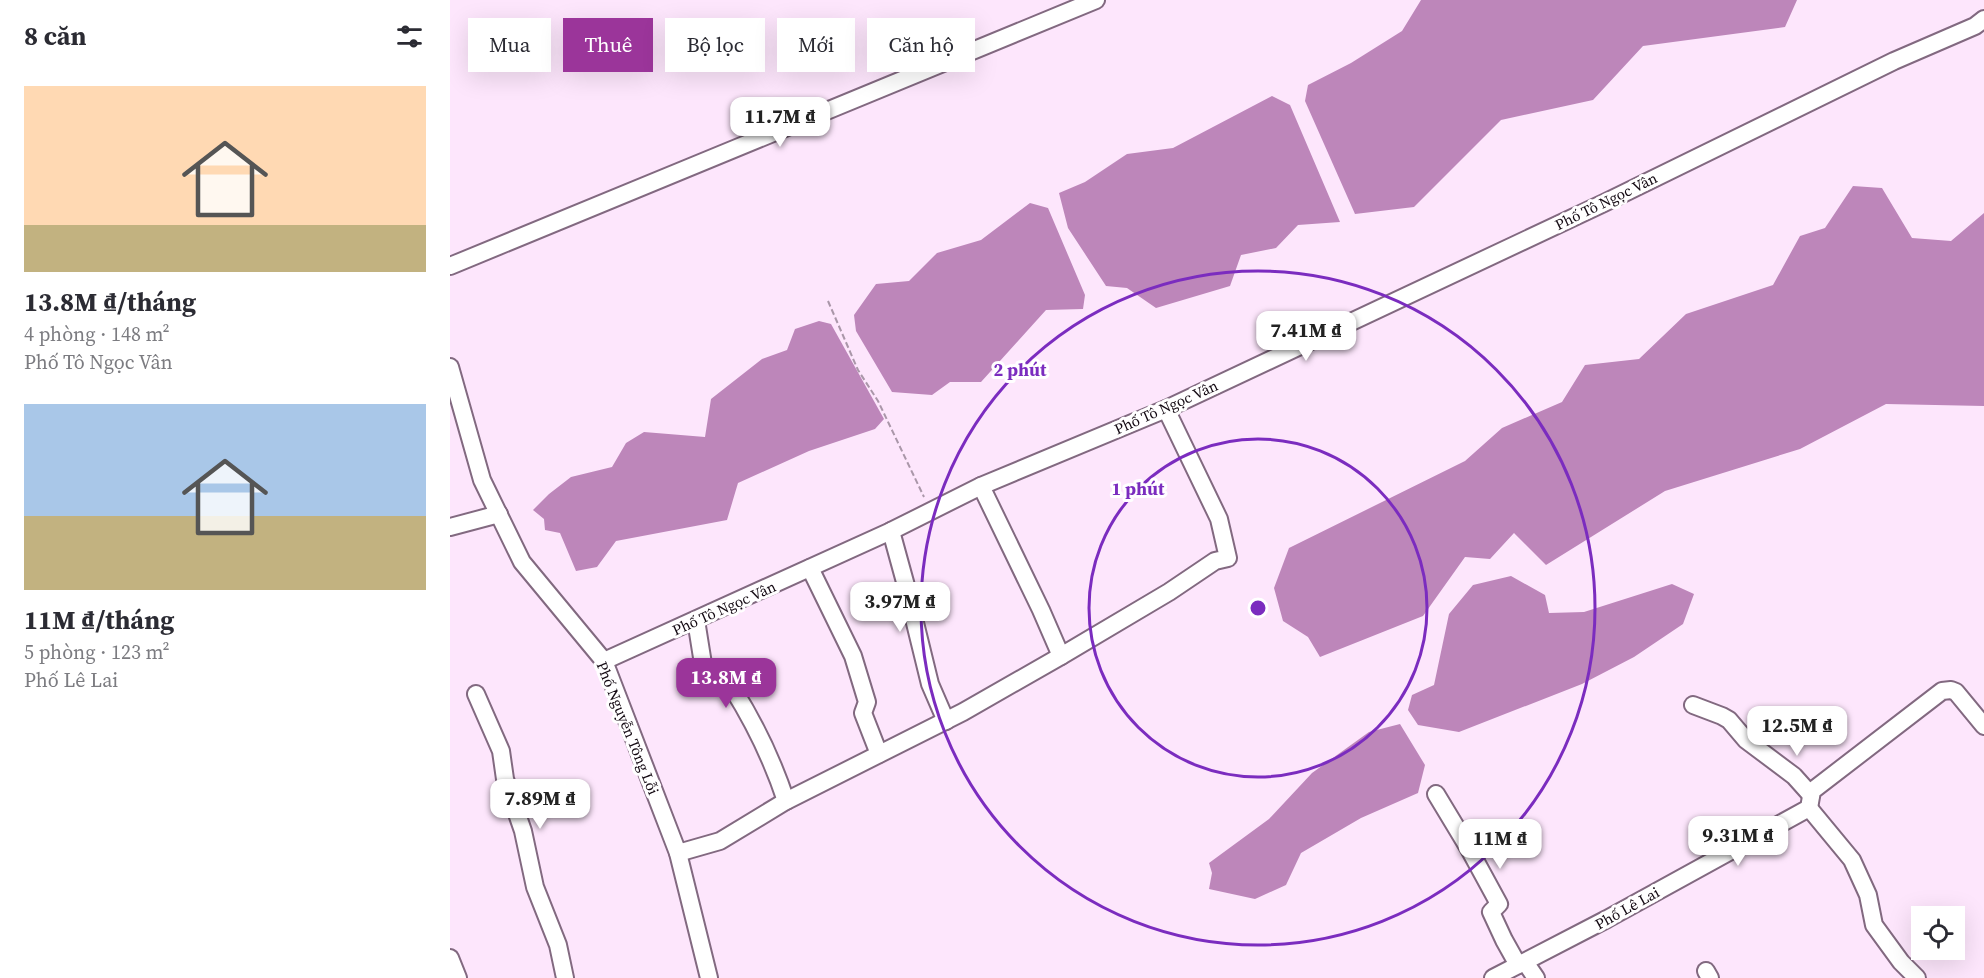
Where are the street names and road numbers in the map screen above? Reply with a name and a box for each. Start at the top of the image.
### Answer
street label: Phố Tô Ngọc Vân [1551,167,1661,235]
street label: Phố Tô Ngọc Vân [1111,375,1221,439]
street label: Phố Tô Ngọc Vân [669,576,779,640]
street label: Phố Nguyễn Tông Lỗi [592,658,664,798]
street label: Phố Lê Lai [1591,882,1663,934]

